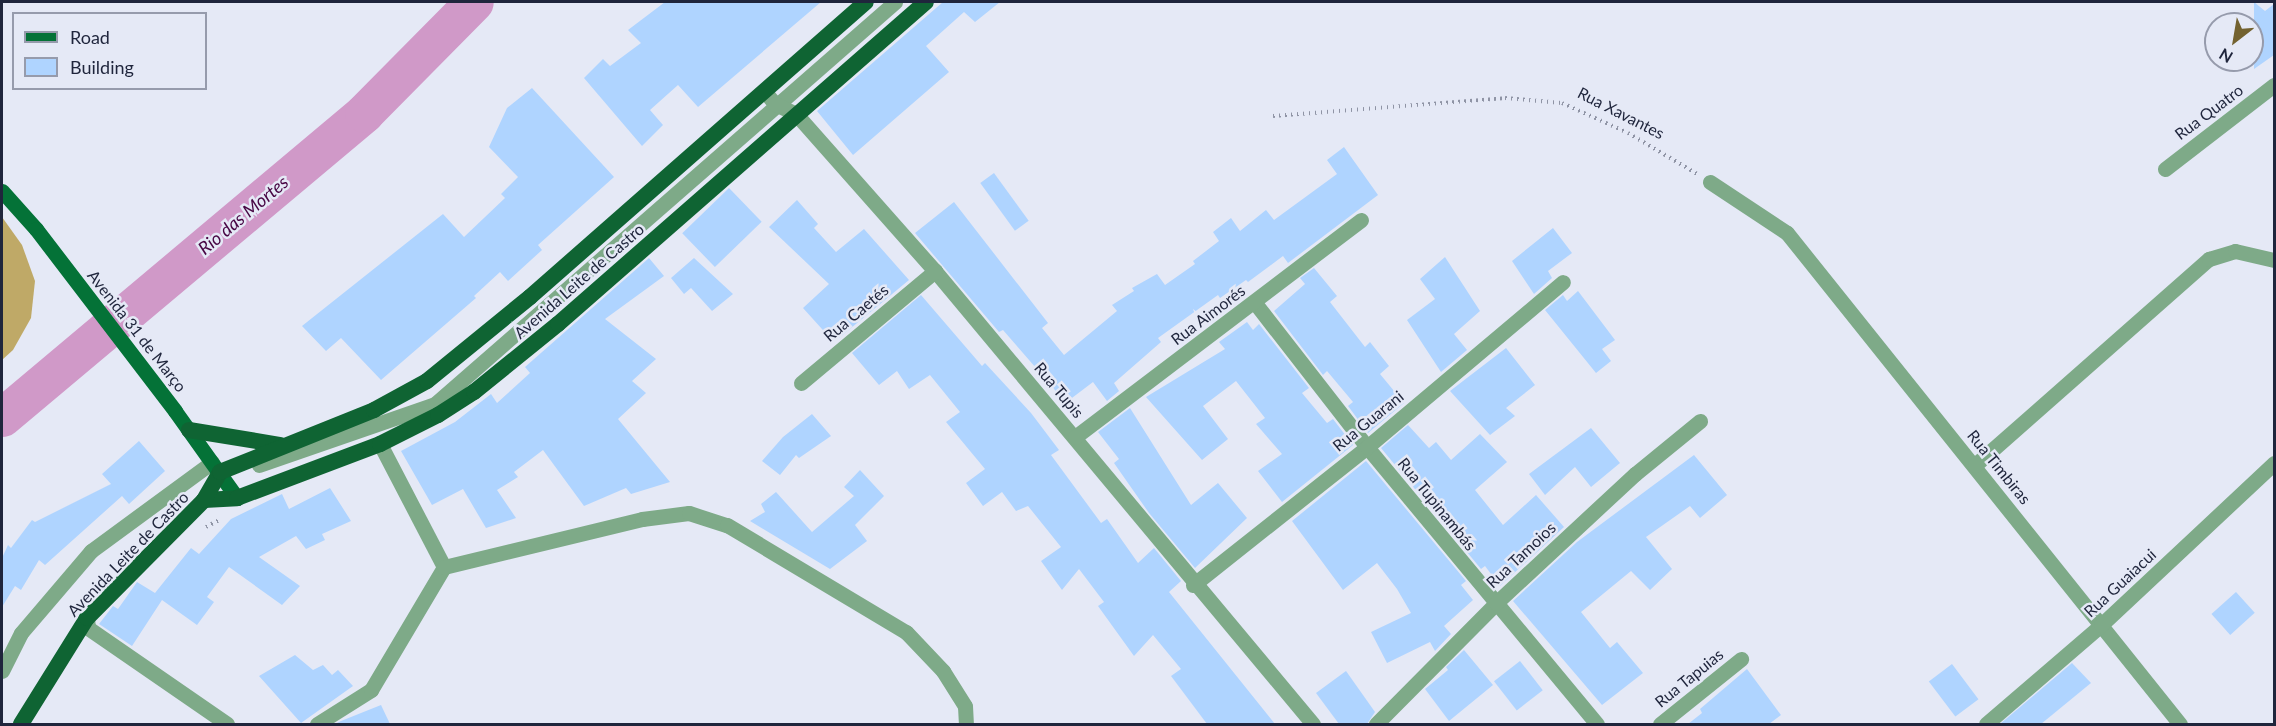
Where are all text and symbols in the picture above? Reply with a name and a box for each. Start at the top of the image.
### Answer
legend [12,12,207,90]
north arrow [2204,12,2264,72]
text: Road [70,26,110,48]
text: N [2215,45,2236,67]
text: Building [70,56,134,78]
street label: Rua Quatro [2171,80,2247,144]
street label: Rua Xavantes [1574,83,1668,143]
water label: Rio das Mortes [194,171,292,259]
street label: Avenida Leite de Castro [510,219,648,343]
street label: Avenida 31 de Março [83,266,191,396]
street label: Rua Caetés [820,280,892,346]
street label: Rua Aimorés [1167,281,1249,349]
street label: Rua Tupis [1030,358,1088,422]
street label: Rua Guarani [1329,387,1407,455]
street label: Rua Timbiras [1963,426,2035,508]
street label: Rua Tupinambás [1394,454,1480,554]
street label: Avenida Leite de Castro [63,488,193,620]
street label: Rua Tamoios [1482,518,1560,592]
street label: Rua Guaiacui [2080,545,2160,621]
street label: Rua Tapuias [1651,644,1727,712]

